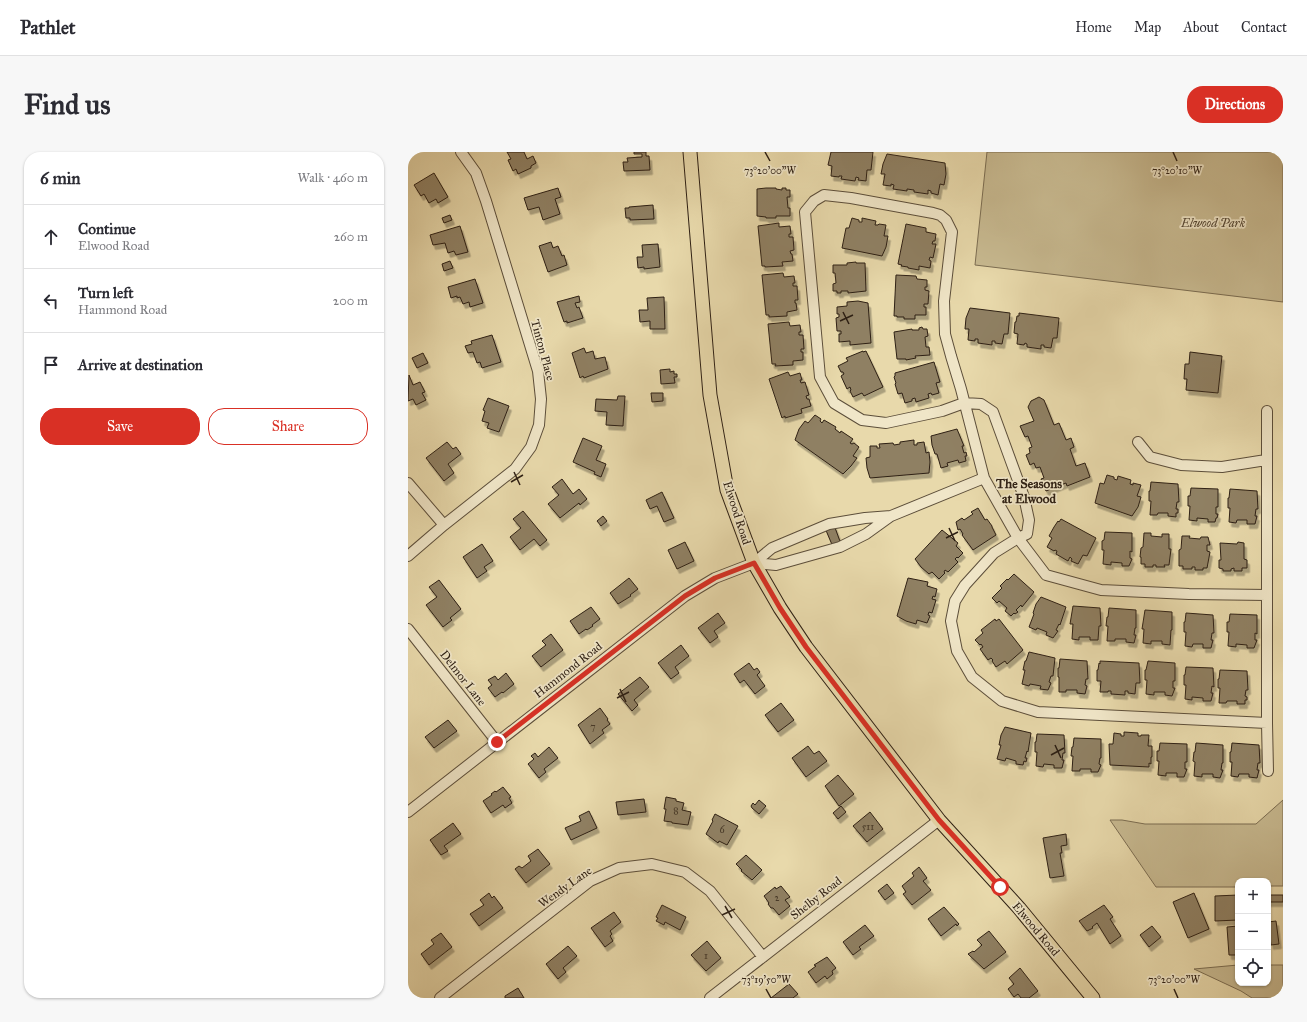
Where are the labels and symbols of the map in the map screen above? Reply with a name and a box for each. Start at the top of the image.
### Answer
text: 73°20'00"W [744,165,796,177]
text: 73°20'10"W [1152,165,1203,177]
park label: Elwood Park [1180,216,1246,230]
street label: Tinton Place [528,318,558,382]
district label: The Seasons at Elwood [995,476,1062,507]
street label: Elwood Road [720,479,754,547]
street label: Hammond Road [531,639,605,701]
street label: Delmor Lane [437,648,489,708]
house number: 7 [590,721,596,733]
route end [488,733,506,751]
house number: 8 [673,805,679,817]
house number: 511 [862,821,874,833]
house number: 6 [719,824,725,836]
street label: Wendy Lane [536,863,594,911]
street label: Shelby Road [788,874,844,922]
route start [991,878,1009,896]
house number: 2 [775,892,780,904]
street label: Elwood Road [1009,899,1063,959]
house number: 1 [704,950,708,962]
text: 73°19'50"W [741,974,791,986]
text: 73°20'00"W [1148,974,1200,986]

